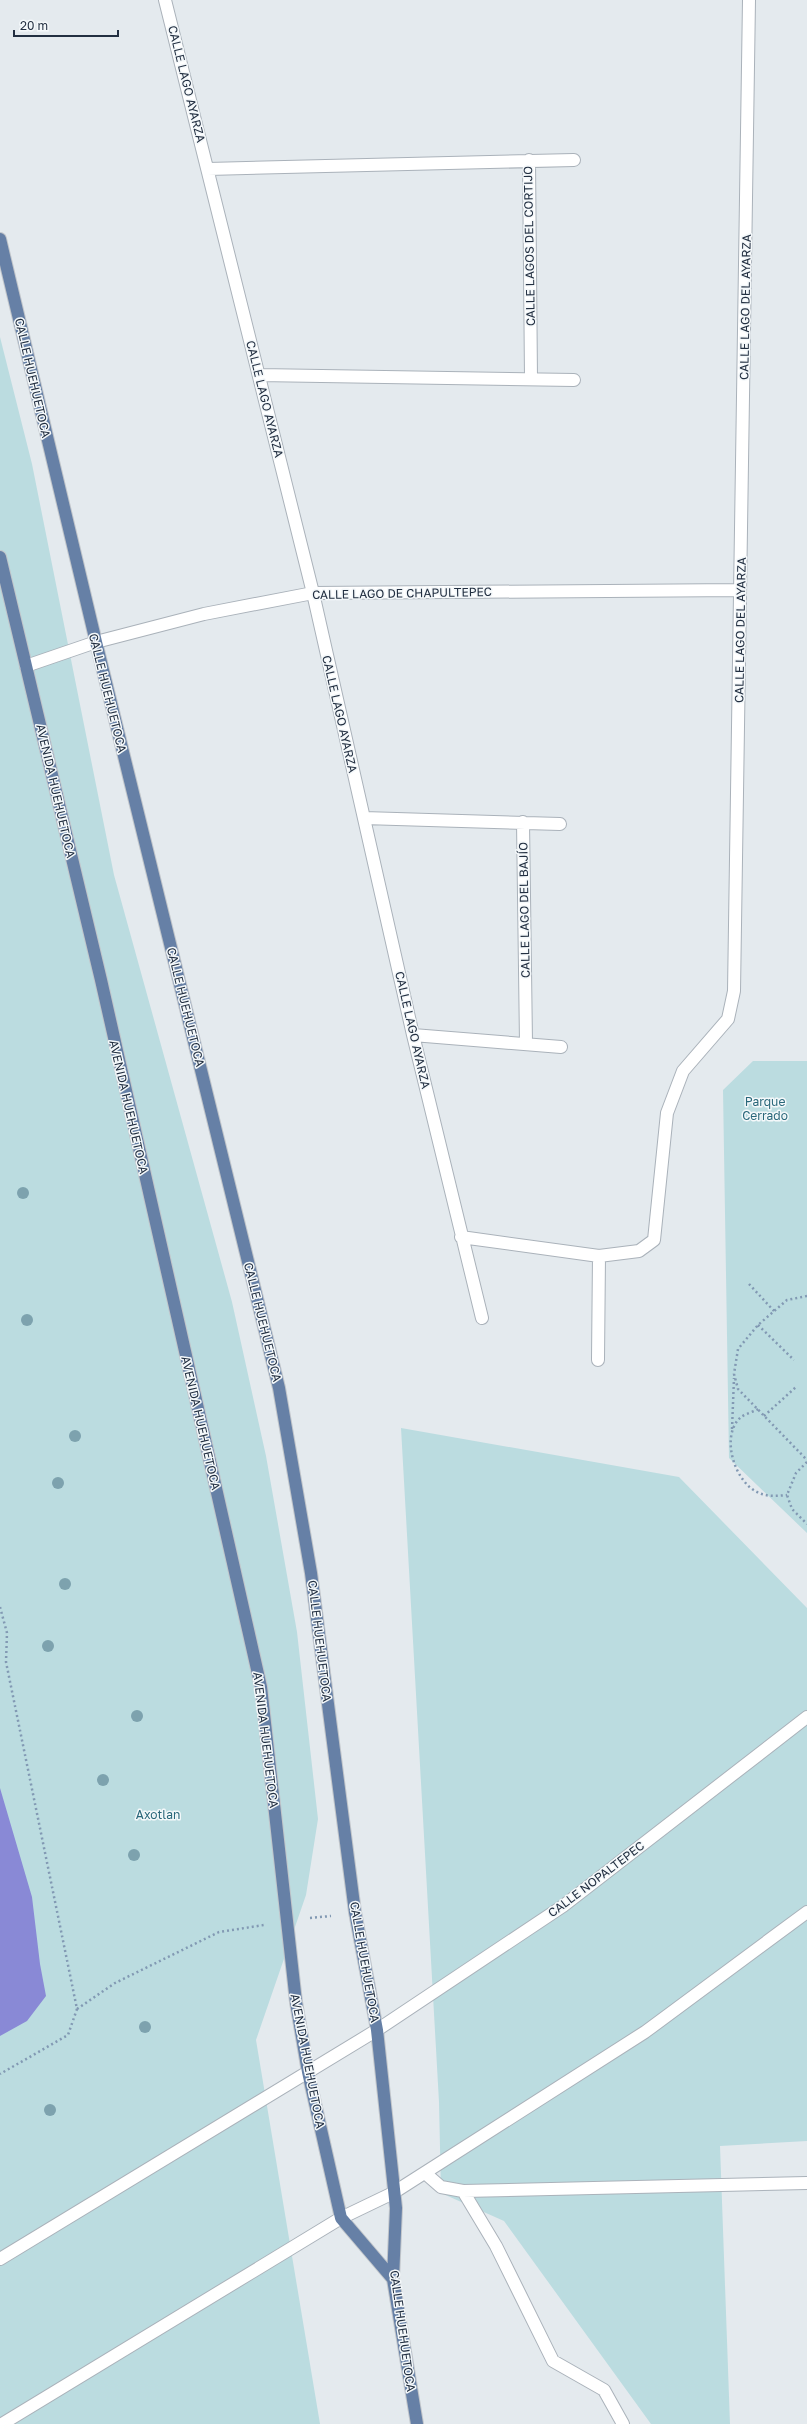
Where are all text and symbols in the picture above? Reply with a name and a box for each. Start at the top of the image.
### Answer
scale bar [14,12,118,38]
text: 20 m [20,18,48,33]
street label: CALLE LAGO AYARZA [165,24,209,144]
street label: CALLE LAGOS DEL CORTIJO [520,166,538,326]
street label: CALLE LAGO DEL AYARZA [736,234,754,380]
street label: CALLE HUEHUETOCA [12,317,54,439]
street label: CALLE LAGO AYARZA [243,339,287,459]
street label: CALLE LAGO DEL AYARZA [731,557,749,703]
street label: CALLE LAGO DE CHAPULTEPEC [312,584,492,602]
street label: CALLE HUEHUETOCA [86,632,130,754]
street label: CALLE LAGO AYARZA [319,654,361,774]
street label: AVENIDA HUEHUETOCA [33,723,79,859]
street label: CALLE LAGO DEL BAJÍO [515,842,533,978]
street label: CALLE HUEHUETOCA [164,946,208,1068]
street label: CALLE LAGO AYARZA [392,970,434,1090]
street label: AVENIDA HUEHUETOCA [106,1039,152,1175]
park label: Parque Cerrado [742,1094,788,1123]
street label: CALLE HUEHUETOCA [241,1261,285,1383]
street label: AVENIDA HUEHUETOCA [178,1355,224,1491]
street label: CALLE HUEHUETOCA [305,1579,335,1703]
street label: AVENIDA HUEHUETOCA [250,1671,282,1809]
park label: Axotlan [136,1807,180,1822]
street label: CALLE NOPALTEPEC [545,1838,647,1920]
street label: CALLE HUEHUETOCA [347,1900,383,2024]
street label: AVENIDA HUEHUETOCA [288,1992,328,2130]
street label: CALLE HUEHUETOCA [387,2269,419,2393]

